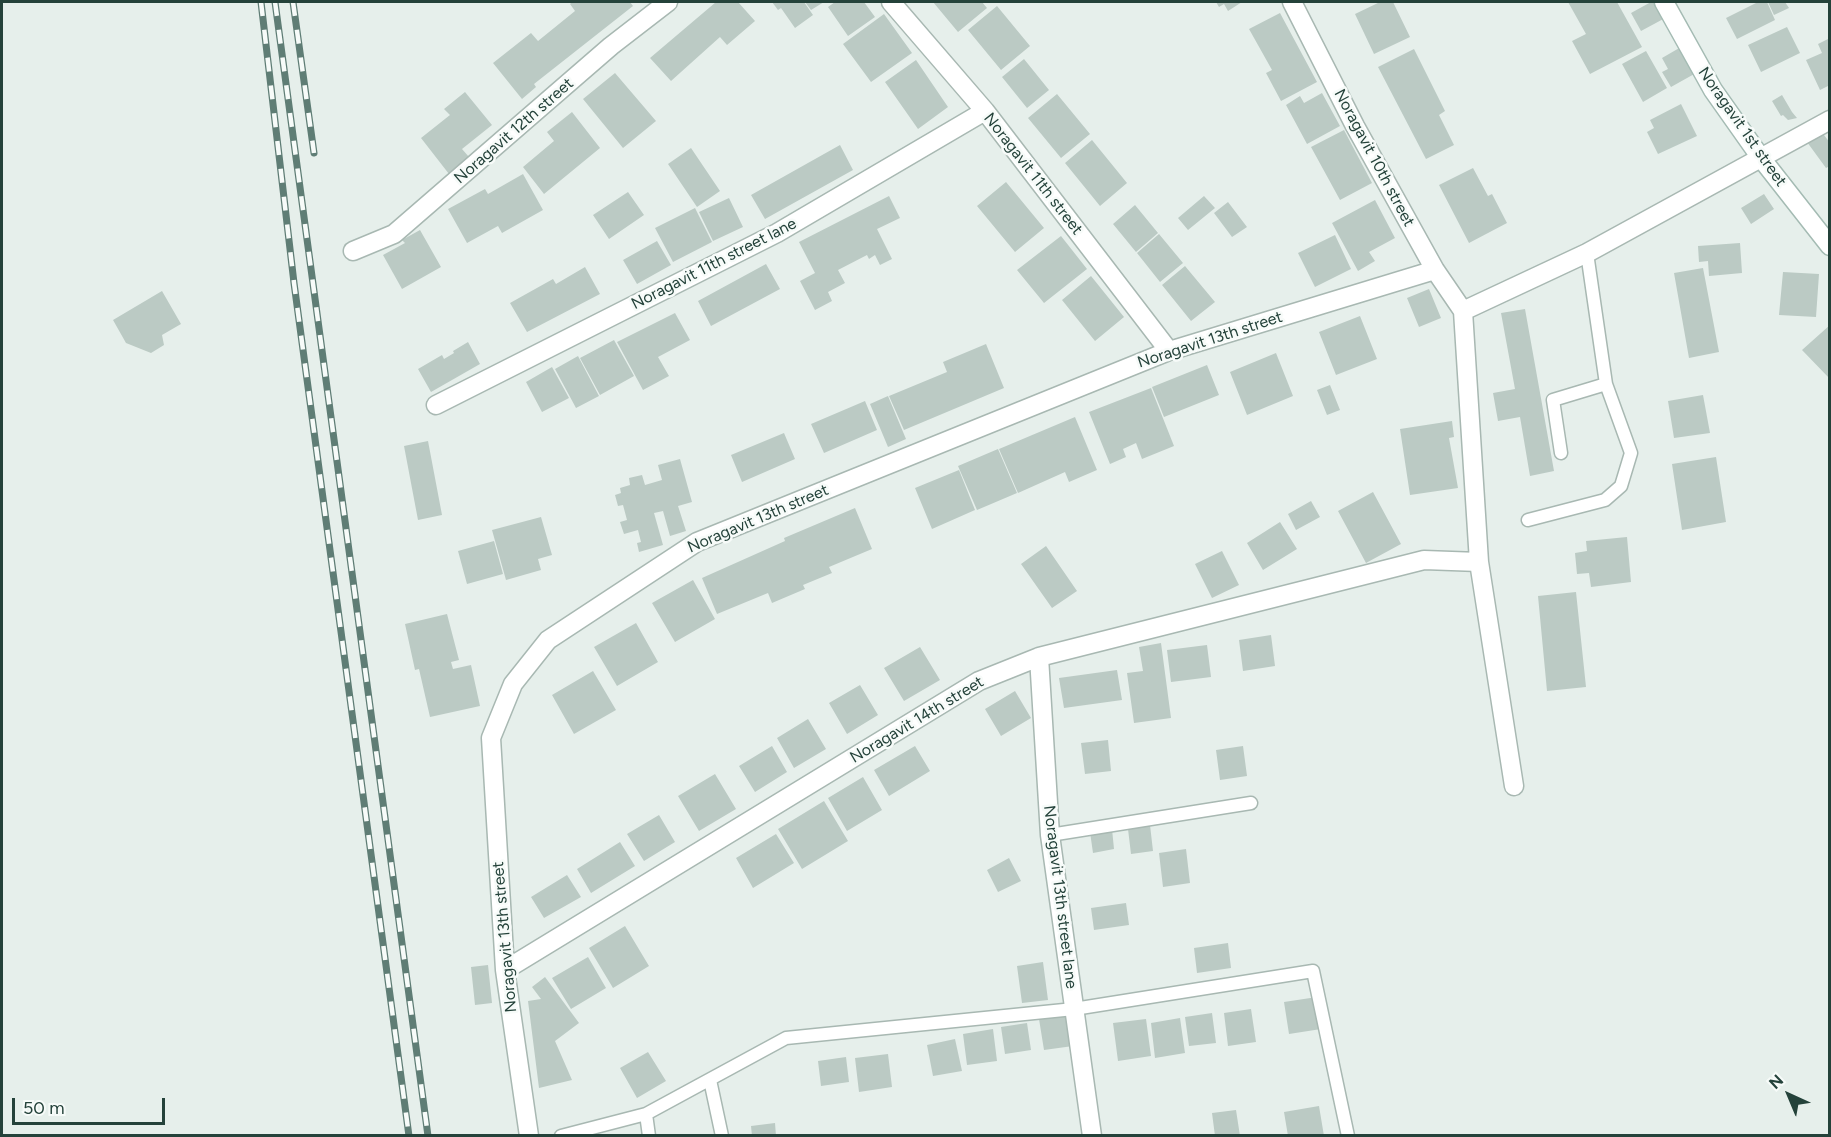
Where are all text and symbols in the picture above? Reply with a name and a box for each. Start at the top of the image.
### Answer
street label: Noragavit 1st street [1694,64,1790,190]
street label: Noragavit 12th street [450,74,578,188]
street label: Noragavit 10th street [1330,86,1418,230]
street label: Noragavit 11th street [979,109,1087,239]
street label: Noragavit 11th street lane [628,214,800,314]
street label: Noragavit 13th street [1135,307,1285,373]
street label: Noragavit 13th street [685,481,831,557]
street label: Noragavit 14th street [847,672,987,768]
street label: Noragavit 13th street lane [1039,804,1081,990]
street label: Noragavit 13th street [489,861,521,1013]
north arrow [1759,1065,1819,1125]
text: N [1765,1071,1787,1093]
scale bar [15,1086,168,1124]
text: 50 m [23,1097,65,1119]

